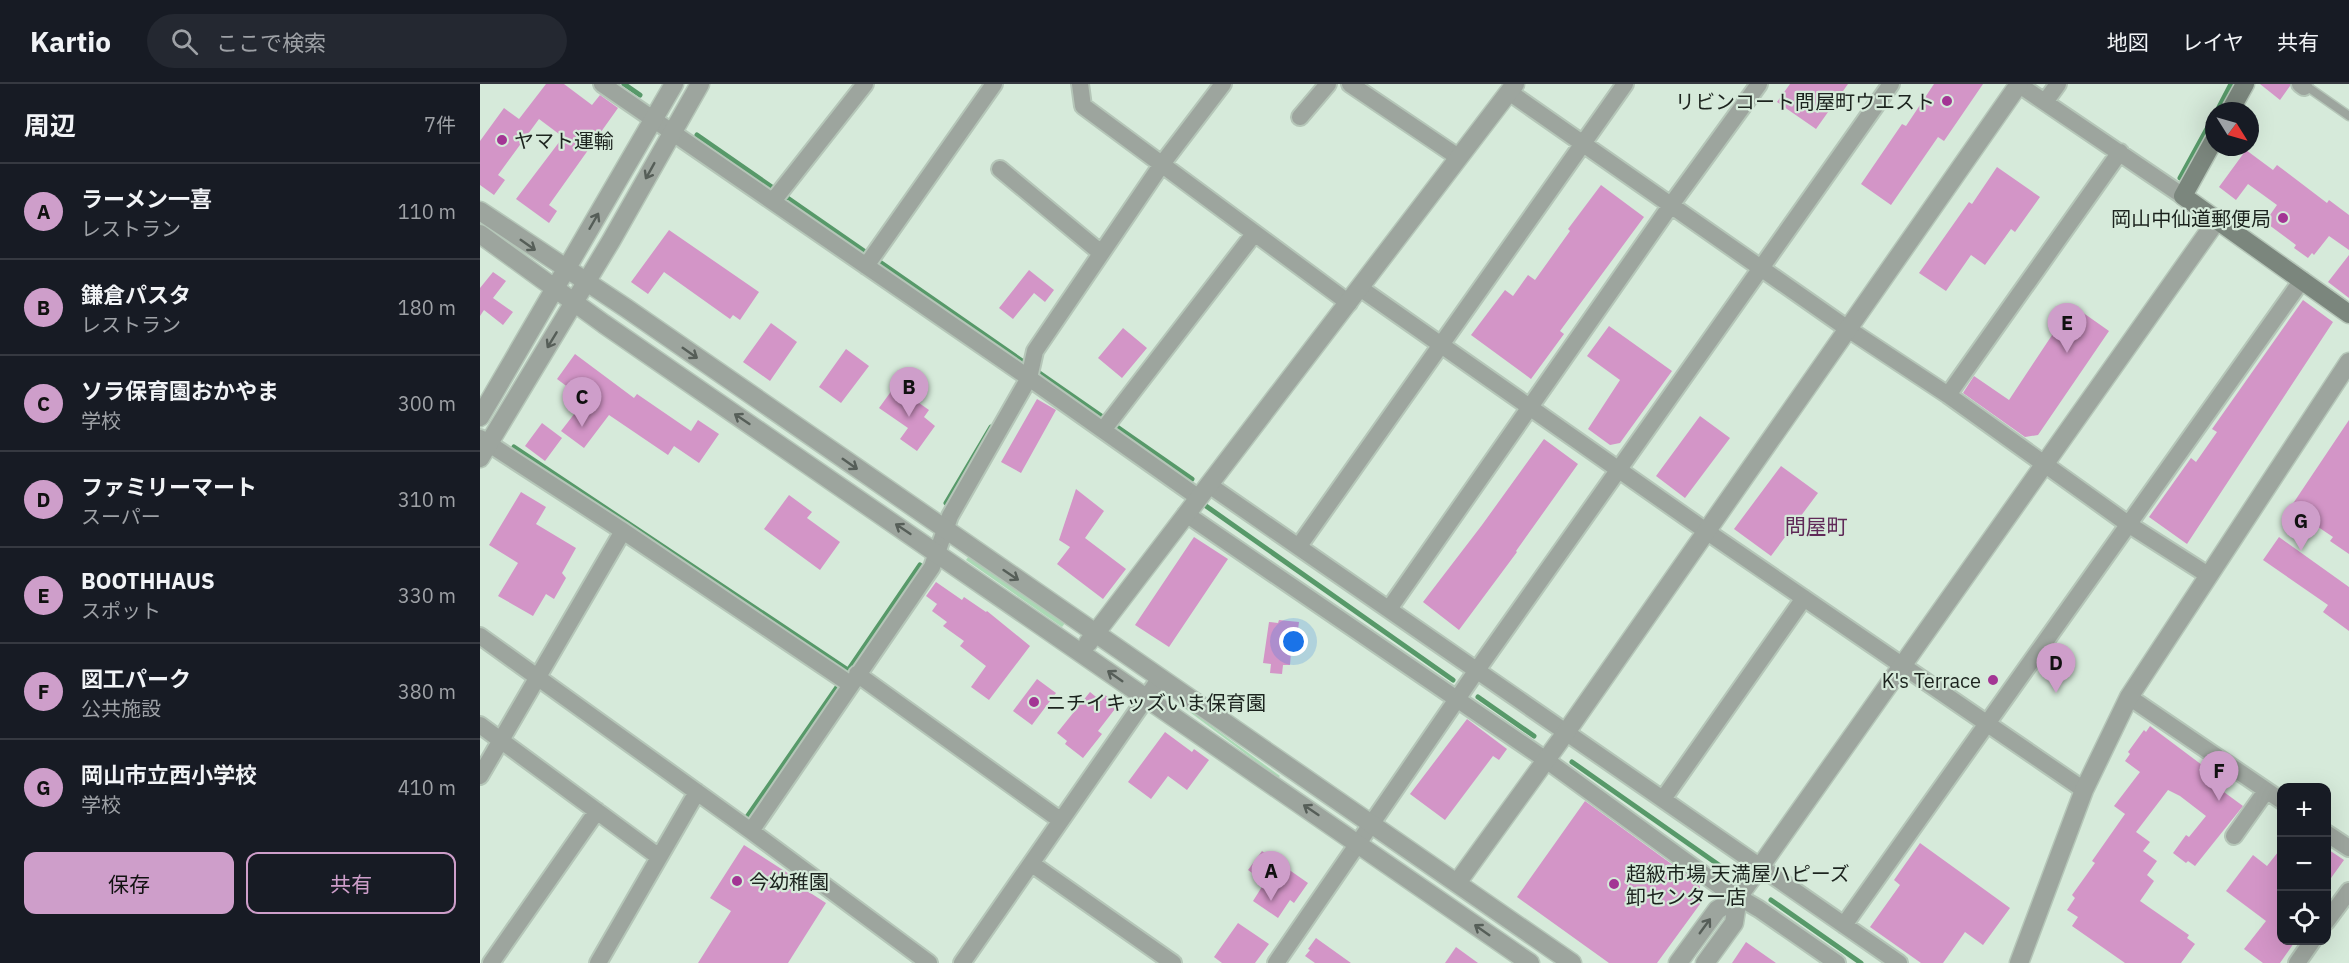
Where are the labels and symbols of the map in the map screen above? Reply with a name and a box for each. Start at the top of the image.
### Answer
place label: リビンコート問屋町ウエスト [1675,88,1935,115]
marker: リビンコート問屋町ウエスト [1940,94,1954,108]
north arrow [2205,102,2259,156]
place label: ヤマト運輸 [514,127,614,154]
marker: ヤマト運輸 [495,133,509,147]
one-way arrow [644,162,656,179]
place label: 岡山中仙道郵便局 [2111,205,2271,232]
marker: 岡山中仙道郵便局 [2276,211,2290,225]
one-way arrow [588,213,600,230]
one-way arrow [519,239,536,251]
pin: E [2048,304,2086,353]
one-way arrow [546,331,558,348]
one-way arrow [682,347,698,359]
pin: B [890,368,928,417]
pin: C [562,378,602,427]
one-way arrow [735,413,751,425]
one-way arrow [842,458,858,470]
pin: G [2282,502,2320,551]
district label: 問屋町 [1785,512,1848,540]
one-way arrow [896,523,912,535]
one-way arrow [1002,569,1018,581]
your location [1279,627,1308,656]
pin: D [2036,644,2076,693]
place label: K's Terrace [1882,667,1981,694]
one-way arrow [1108,670,1124,682]
marker: K's Terrace [1986,673,2000,687]
place label: ニチイキッズいま保育園 [1046,689,1266,716]
marker: ニチイキッズいま保育園 [1027,695,1041,709]
pin: F [2200,752,2238,801]
one-way arrow [1303,804,1319,816]
pin: A [1252,852,1290,901]
place label: 超級市場 天満屋ハピーズ 卸センター店 [1626,860,1850,910]
place label: 今幼稚園 [749,868,829,895]
marker: 今幼稚園 [730,874,744,888]
marker: 超級市場 天満屋ハピーズ 卸センター店 [1607,877,1621,891]
one-way arrow [1698,919,1711,935]
one-way arrow [1475,924,1491,936]

